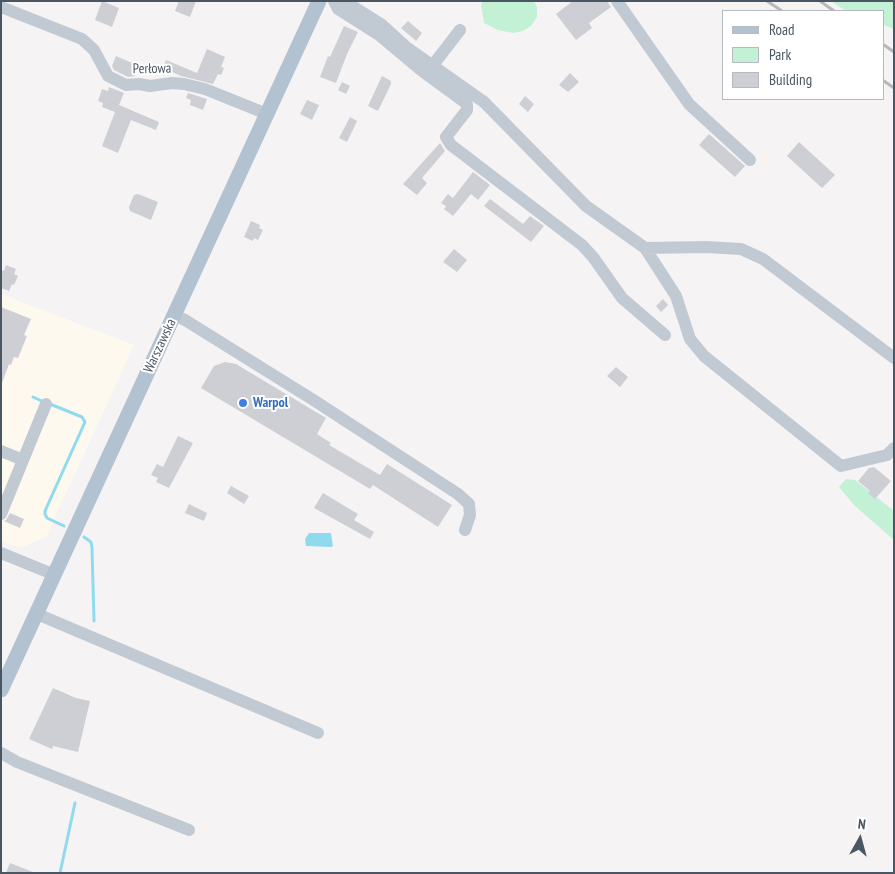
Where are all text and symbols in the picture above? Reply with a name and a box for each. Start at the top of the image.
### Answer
legend [722,10,885,100]
text: Road [769,20,795,39]
text: Park [769,45,791,64]
street label: Perłowa [133,60,171,78]
text: Building [769,70,812,89]
street label: Warszawska [140,316,180,376]
place label: Warpol [253,395,288,411]
marker: Warpol [237,397,249,409]
north arrow [835,814,885,864]
text: N [857,815,867,834]

